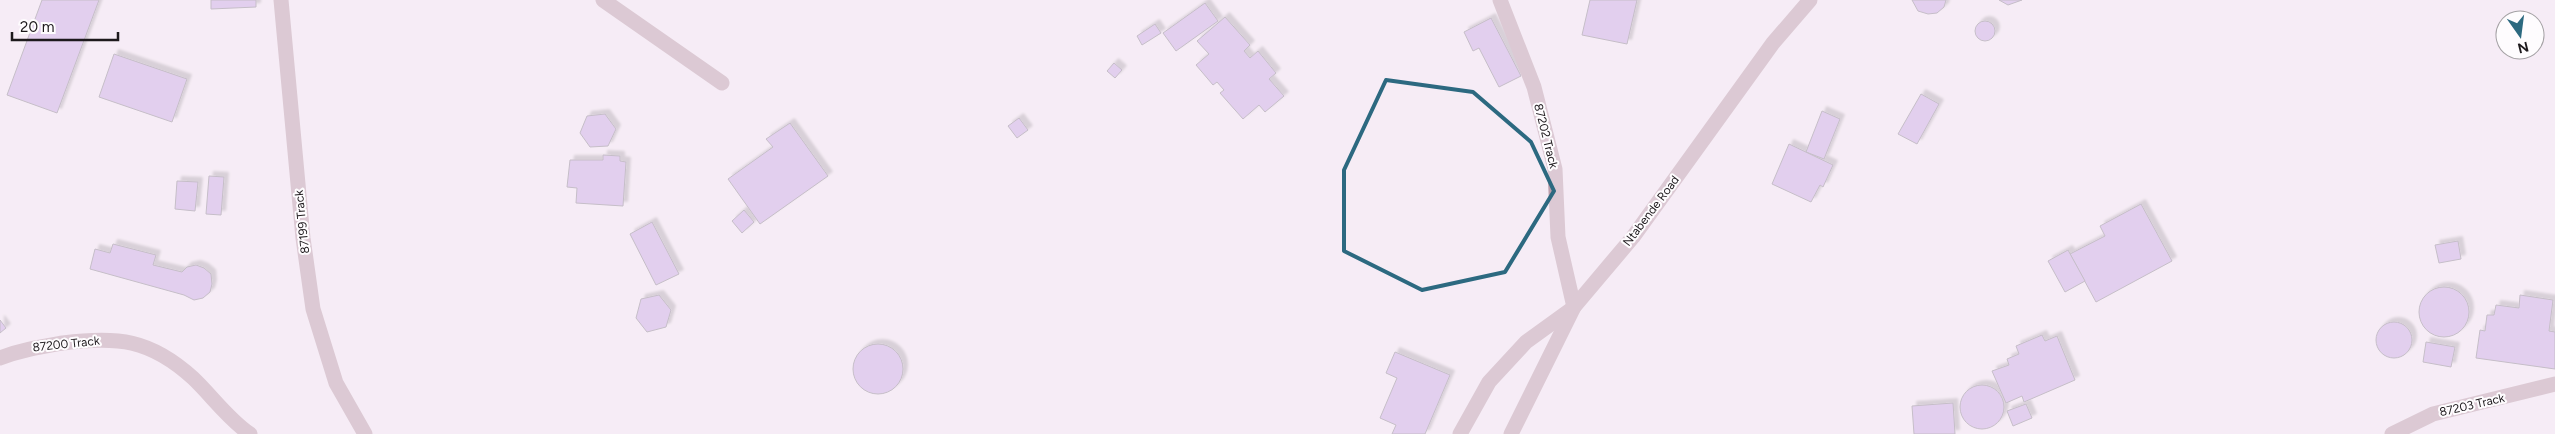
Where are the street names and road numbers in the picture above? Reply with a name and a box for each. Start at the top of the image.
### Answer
street label: 87202 Track [1531,102,1561,170]
street label: Ntabende Road [1620,173,1682,249]
street label: 87199 Track [292,189,312,254]
street label: 87200 Track [32,333,100,354]
street label: 87203 Track [2438,391,2506,419]

